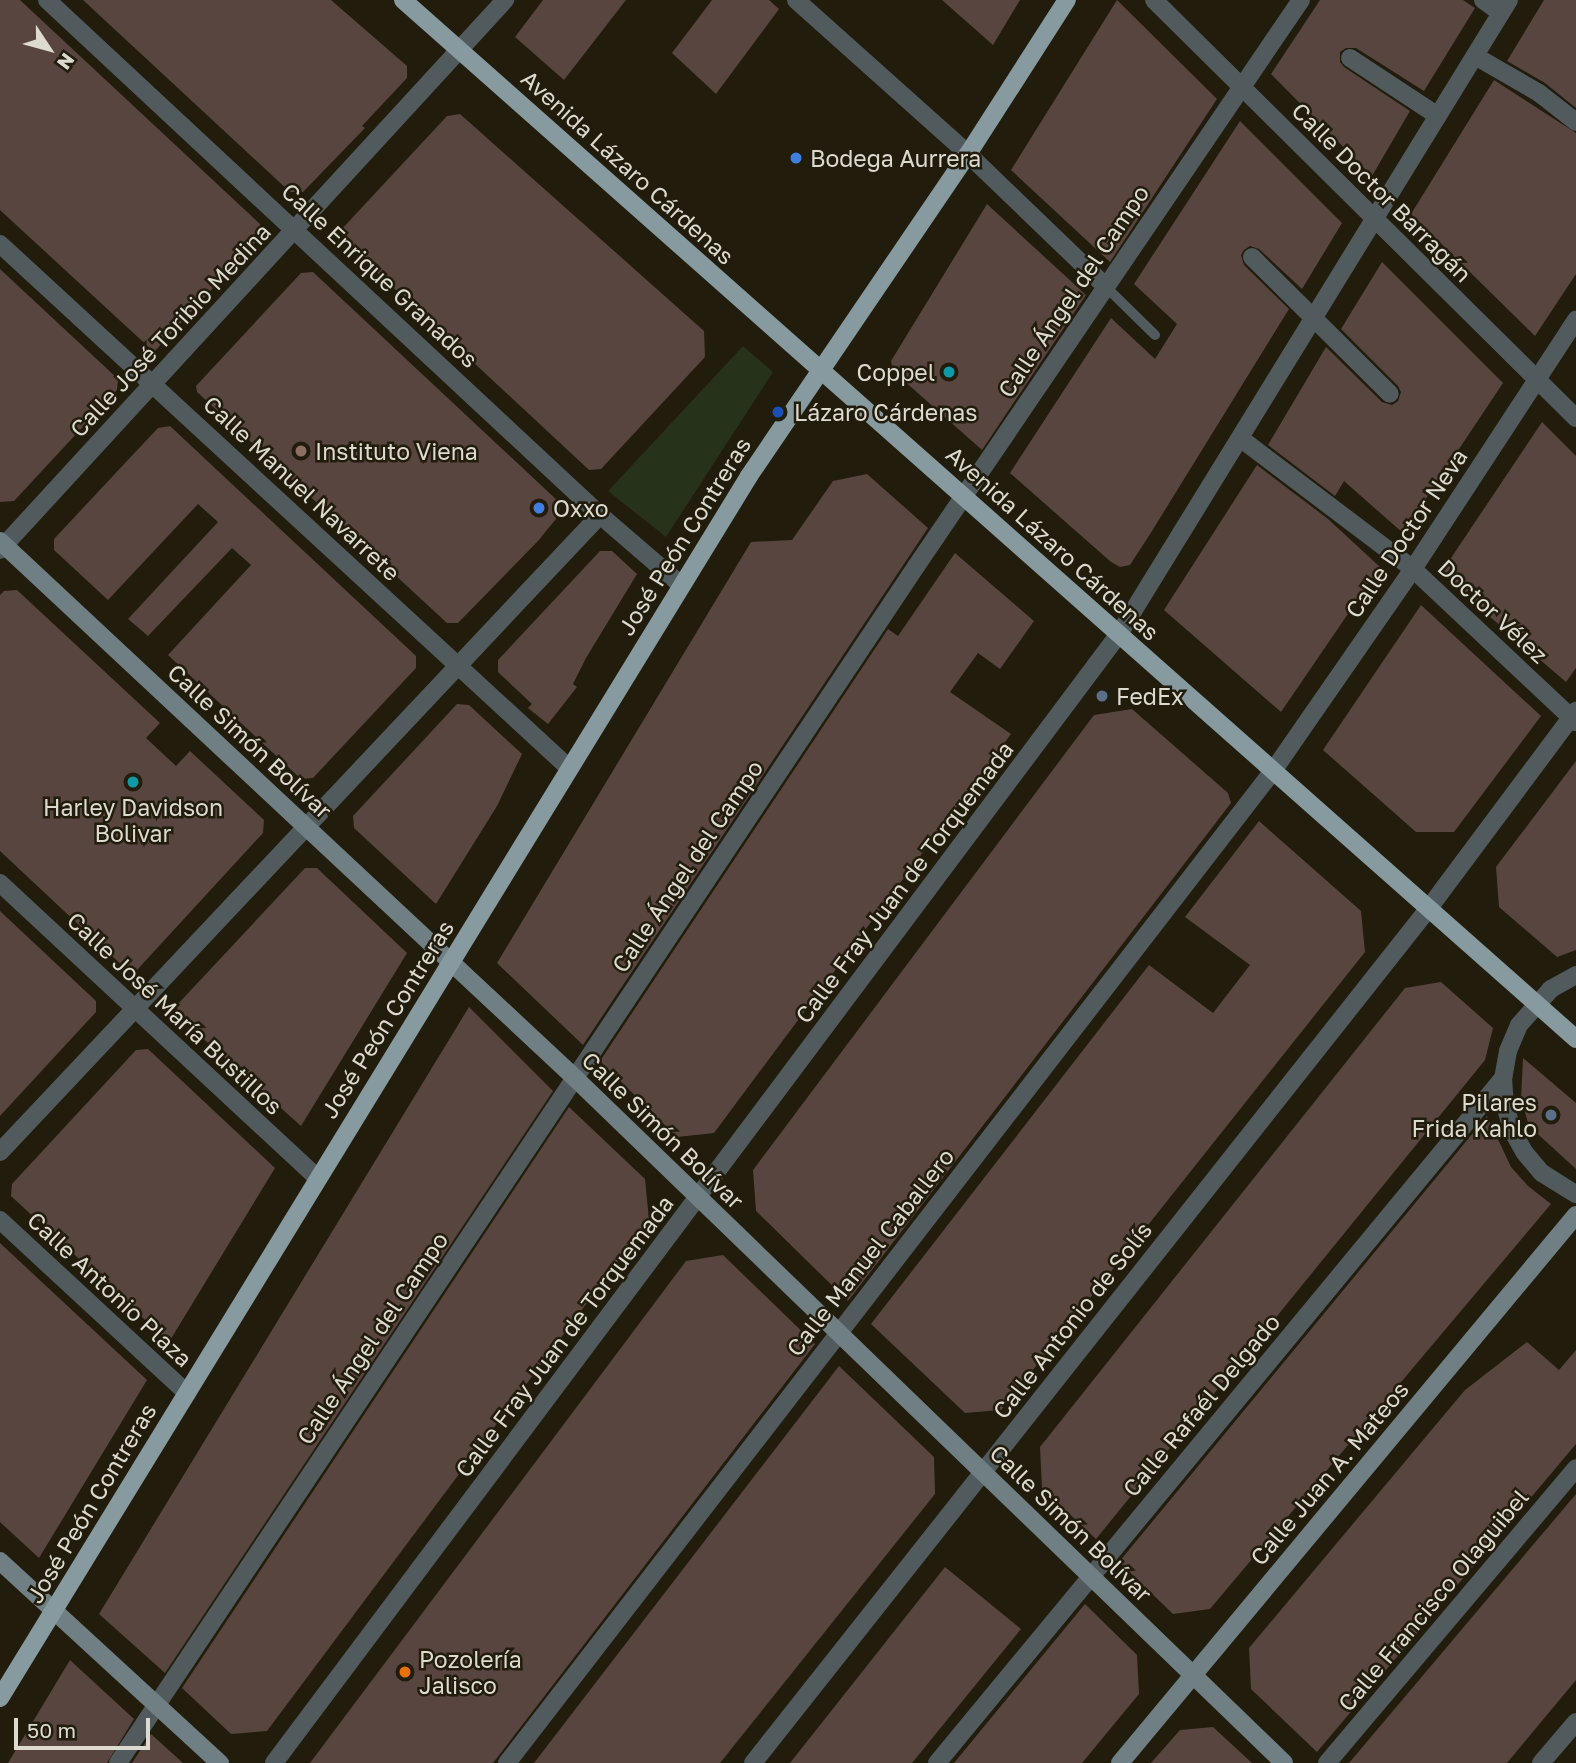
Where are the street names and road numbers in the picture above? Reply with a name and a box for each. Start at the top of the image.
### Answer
street label: Avenida Lázaro Cárdenas [516,64,740,270]
street label: Calle Doctor Barragán [1286,96,1478,288]
street label: Calle Enrique Granados [276,177,484,373]
street label: Calle Ángel del Campo [992,180,1154,402]
street label: Calle José Toribio Medina [64,218,276,442]
street label: Calle Manuel Navarrete [198,390,406,586]
street label: José Peón Contreras [612,432,756,640]
street label: Avenida Lázaro Cárdenas [941,440,1165,646]
street label: Calle Doctor Neva [1339,443,1473,623]
street label: Doctor Vélez [1432,553,1554,669]
street label: Calle Simón Bolívar [162,658,338,824]
street label: Calle Fray Juan de Torquemada [789,736,1019,1028]
street label: Calle Ángel del Campo [606,755,768,977]
street label: Calle José María Bustillos [62,906,288,1120]
street label: José Peón Contreras [315,915,459,1123]
street label: Calle Simón Bolívar [576,1046,750,1214]
street label: Calle Manuel Caballero [780,1143,960,1361]
street label: Calle Fray Juan de Torquemada [449,1190,679,1482]
street label: Calle Antonio Plaza [22,1206,198,1372]
street label: Calle Antonio de Solís [987,1216,1157,1424]
street label: Calle Ángel del Campo [291,1227,453,1449]
street label: Calle Rafaél Delgado [1117,1308,1285,1502]
street label: Calle Juan A. Mateos [1244,1376,1414,1570]
street label: José Peón Contreras [20,1398,162,1608]
street label: Calle Simón Bolívar [984,1439,1158,1607]
street label: Calle Francisco Olaguibel [1332,1483,1534,1717]

